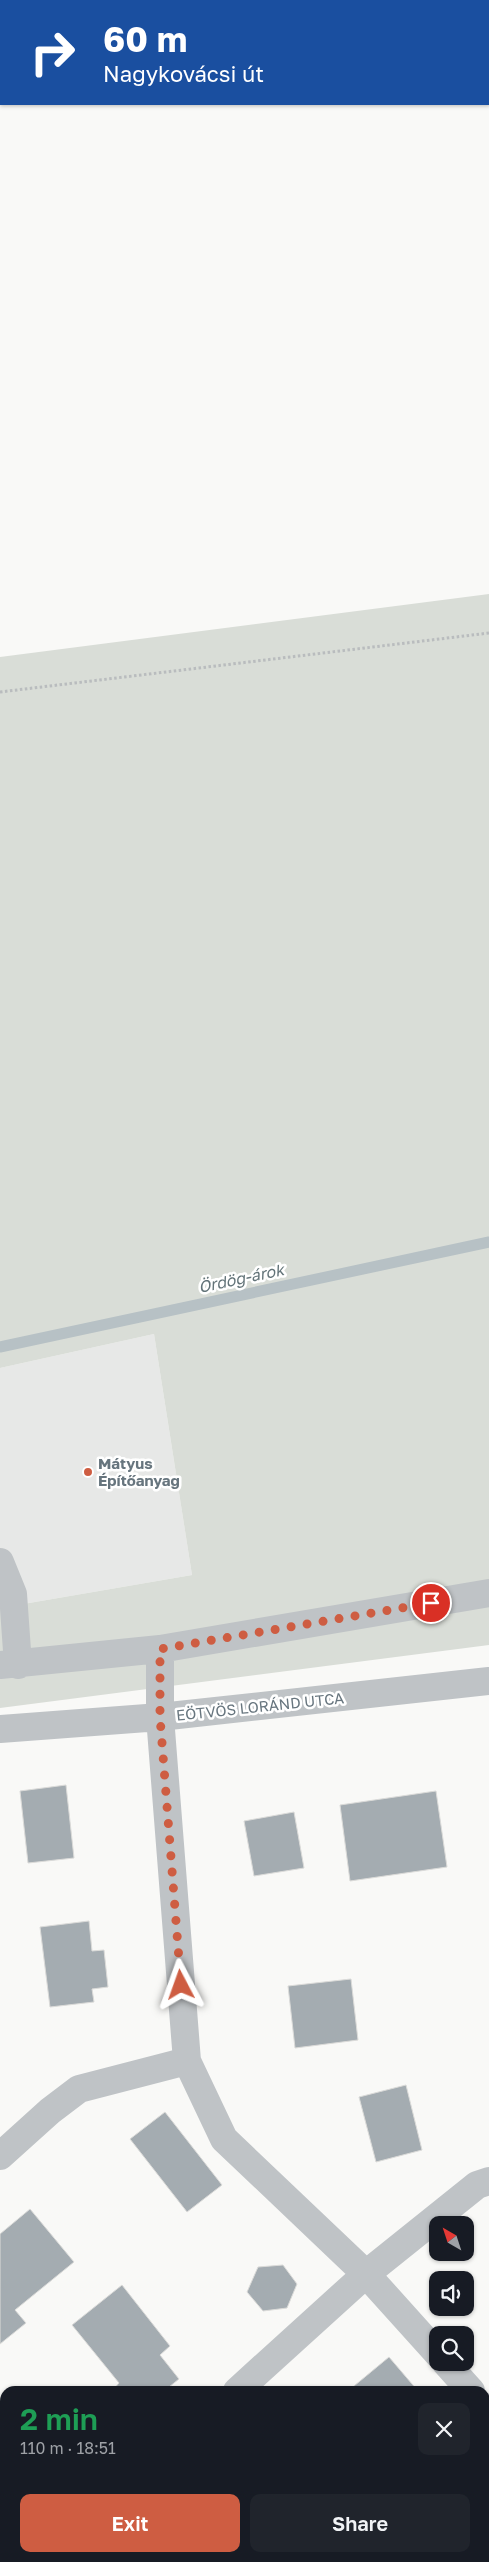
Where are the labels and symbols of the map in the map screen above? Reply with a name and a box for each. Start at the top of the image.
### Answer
water label: Ördög-árok [196,1259,288,1297]
place label: Mátyus Építőanyag [98,1454,180,1489]
marker: Mátyus Építőanyag [82,1466,94,1478]
pin [410,1582,452,1624]
street label: EÖTVÖS LORÁND UTCA [175,1688,345,1724]
position arrow [154,1958,206,2010]
north arrow [429,2216,474,2261]

